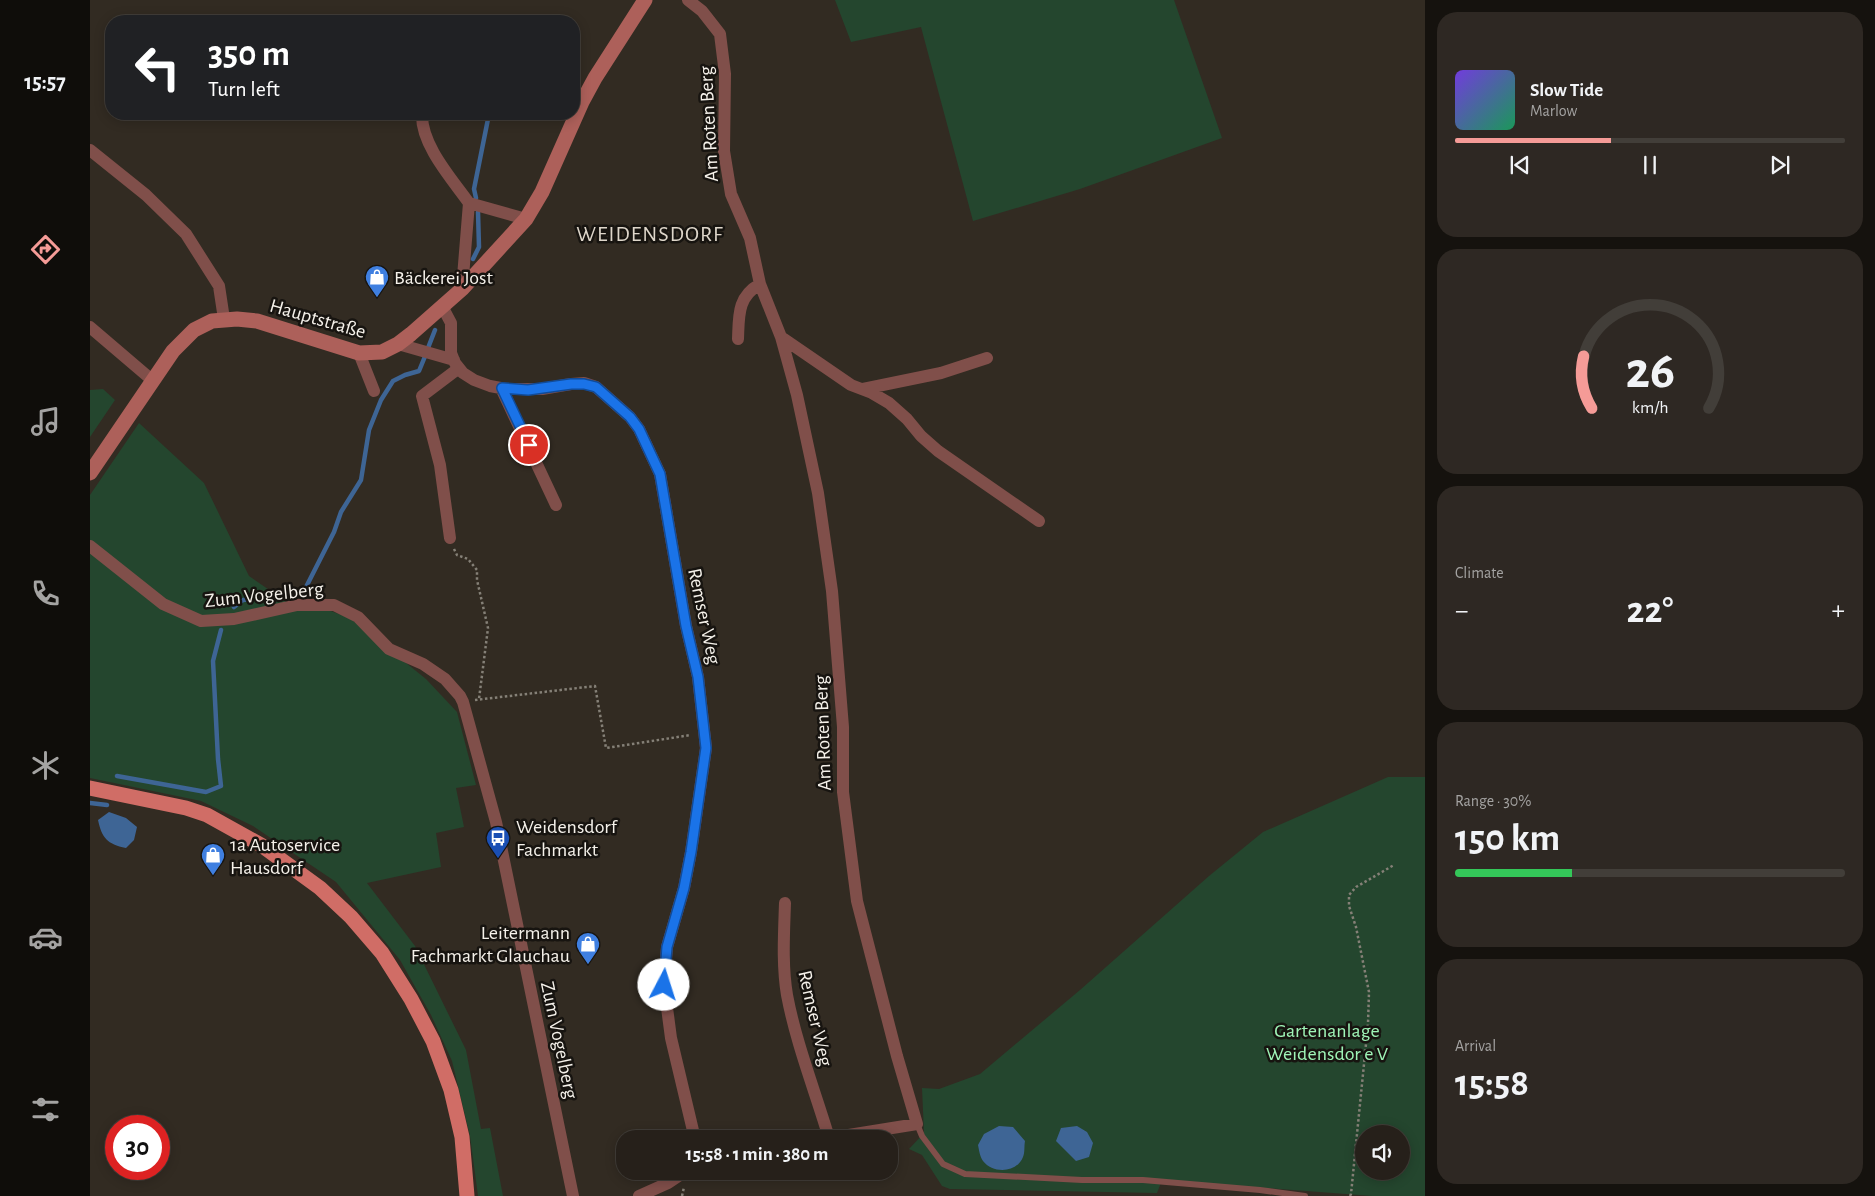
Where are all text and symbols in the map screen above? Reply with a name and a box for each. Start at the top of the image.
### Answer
icon: left [125,35,190,100]
text: 350 m [208,37,290,72]
street label: Am Roten Berg [696,65,722,182]
text: 15:57 [24,71,66,93]
text: Turn left [208,78,280,100]
text: Slow Tide [1530,81,1603,100]
text: Marlow [1530,103,1577,119]
icon: previous [1506,151,1534,179]
icon: pause [1636,151,1664,179]
icon: next [1766,151,1794,179]
district label: WEIDENSDORF [576,223,724,245]
icon: directions [28,232,63,267]
shop icon: Bäckerei Jost [364,264,390,298]
place label: Bäckerei Jost [394,268,493,288]
street label: Hauptstraße [267,296,368,342]
text: 26 [1625,345,1675,397]
text: km/h [1632,399,1668,417]
icon: music [28,404,63,439]
pin [508,424,550,466]
icon: arrive [515,431,543,459]
text: Climate [1455,565,1504,581]
street label: Remser Weg [684,566,724,666]
icon: phone [28,576,63,611]
street label: Zum Vogelberg [204,579,325,611]
text: 22° [1627,592,1673,630]
text: − [1455,597,1468,625]
text: + [1832,597,1845,625]
street label: Am Roten Berg [811,675,835,791]
icon: climate [28,748,63,783]
text: Range · 30% [1455,793,1531,809]
place label: Weidensdorf Fachmarkt [516,817,618,860]
text: 150 km [1455,820,1560,858]
bus stop icon: Weidensdorf Fachmarkt [485,825,511,859]
place label: 1a Autoservice Hausdorf [230,835,340,878]
shop icon: 1a Autoservice Hausdorf [200,842,226,876]
icon: car [28,920,63,955]
place label: Leitermann Fachmarkt Glauchau [411,923,570,966]
shop icon: Leitermann Fachmarkt Glauchau [575,931,601,965]
position arrow [637,958,689,1010]
street label: Remser Weg [794,968,836,1068]
street label: Zum Vogelberg [537,980,581,1101]
park label: Gartenanlage Weidensdor e V [1266,1021,1389,1064]
text: Arrival [1455,1038,1496,1054]
text: 15:58 [1455,1065,1529,1103]
icon: filters [28,1092,63,1127]
speed limit sign: 30 [105,1115,170,1180]
map controls [1355,1125,1410,1180]
button: sound [1355,1125,1410,1180]
text: 15:58 · 1 min · 380 m [686,1145,828,1164]

